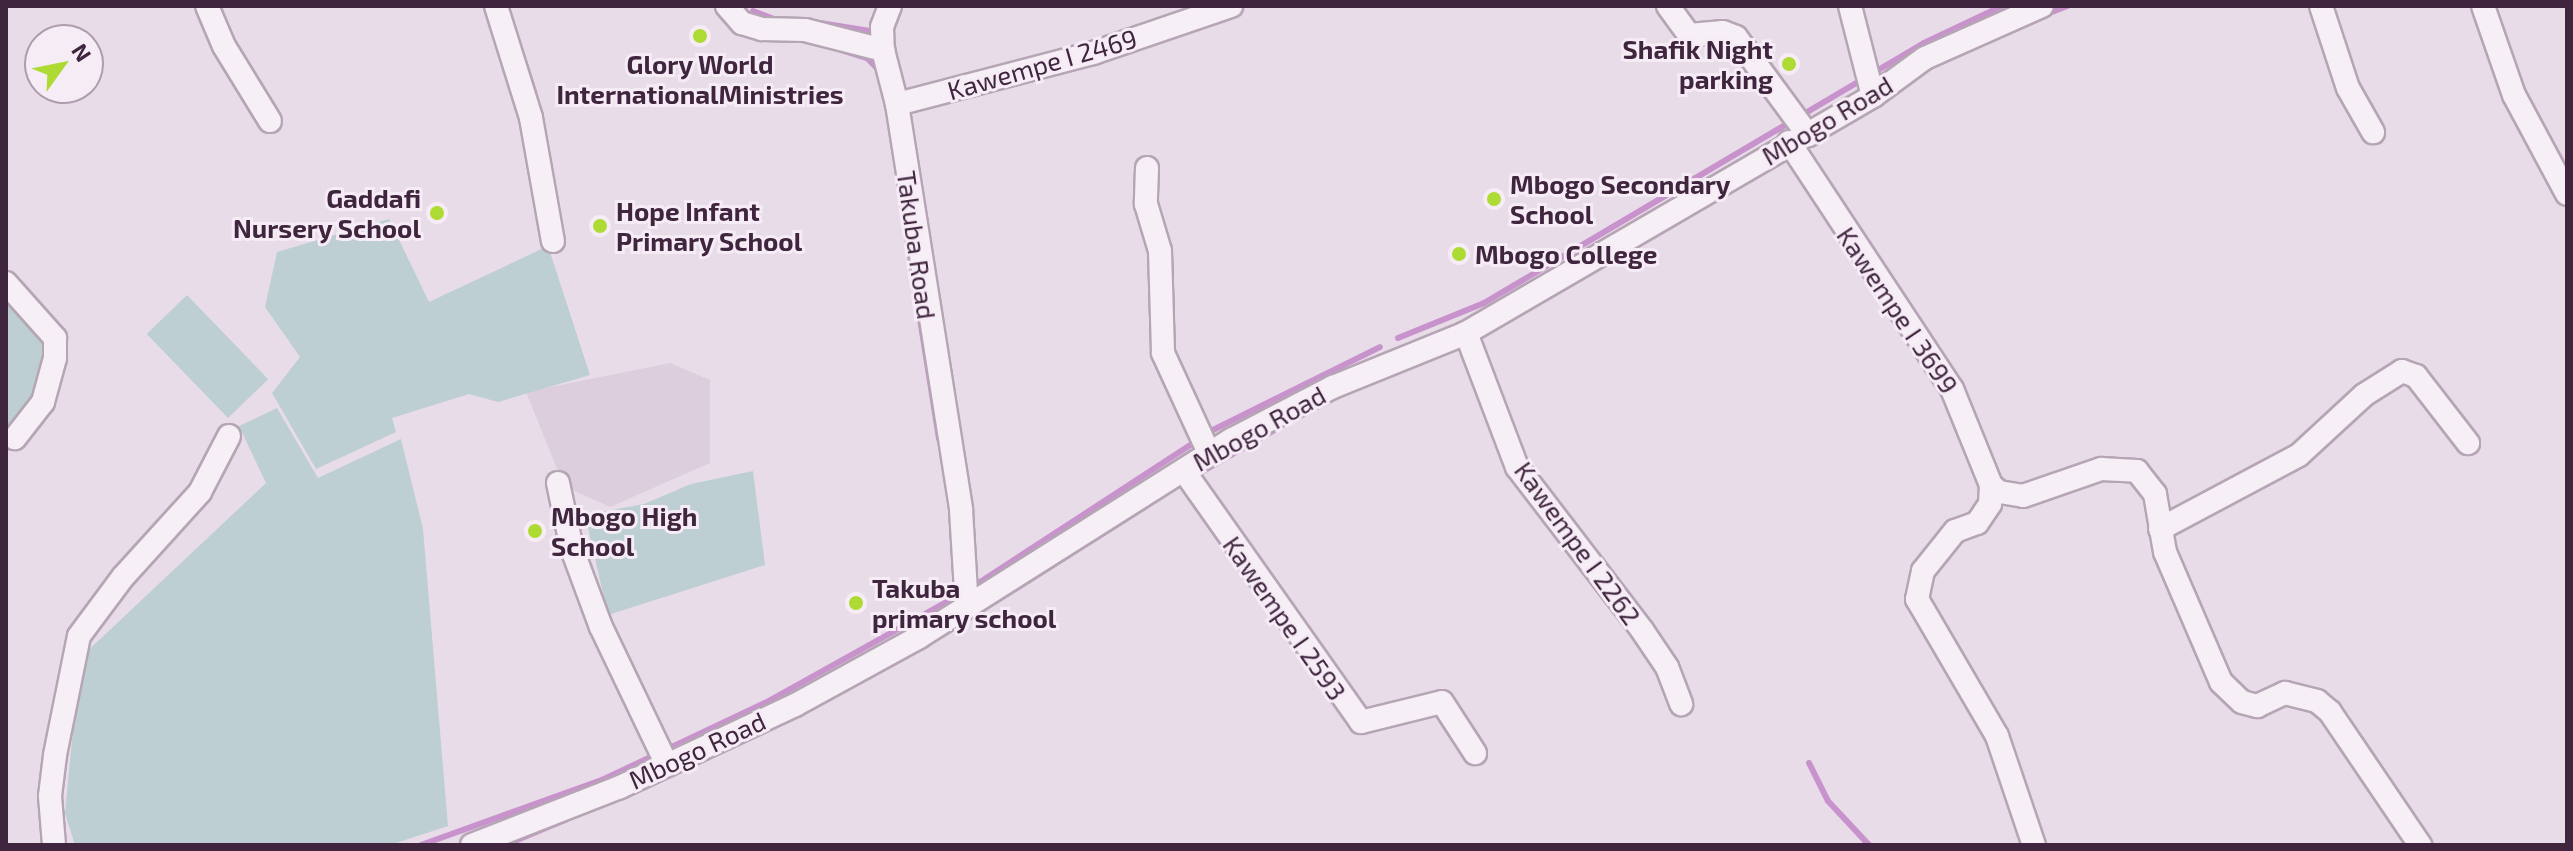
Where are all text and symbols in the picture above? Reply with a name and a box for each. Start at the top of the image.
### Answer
street label: Kawempe I 2469 [944,22,1140,106]
north arrow [24,24,104,104]
marker: Glory World InternationalMinistries [691,27,709,45]
place label: Shafik Night parking [1622,33,1773,94]
text: N [67,38,98,66]
place label: Glory World InternationalMinistries [556,48,844,110]
marker: Shafik Night parking [1780,55,1798,73]
street label: Mbogo Road [1756,69,1898,171]
place label: Mbogo Secondary School [1510,168,1731,230]
street label: Takuba Road [891,169,943,321]
place label: Gaddafi Nursery School [233,182,421,244]
marker: Mbogo Secondary School [1485,190,1503,208]
place label: Hope Infant Primary School [616,195,803,256]
marker: Gaddafi Nursery School [428,204,446,222]
marker: Hope Infant Primary School [591,217,609,235]
street label: Kawempe I 3699 [1831,221,1965,399]
place label: Mbogo College [1475,238,1657,270]
marker: Mbogo College [1450,245,1468,263]
street label: Mbogo Road [1187,379,1331,477]
street label: Kawempe I 2262 [1508,455,1648,631]
place label: Mbogo High School [551,500,697,562]
marker: Mbogo High School [526,522,544,540]
street label: Kawempe I 2593 [1217,530,1353,706]
place label: Takuba primary school [872,572,1057,634]
marker: Takuba primary school [847,594,865,612]
street label: Mbogo Road [624,705,770,795]

